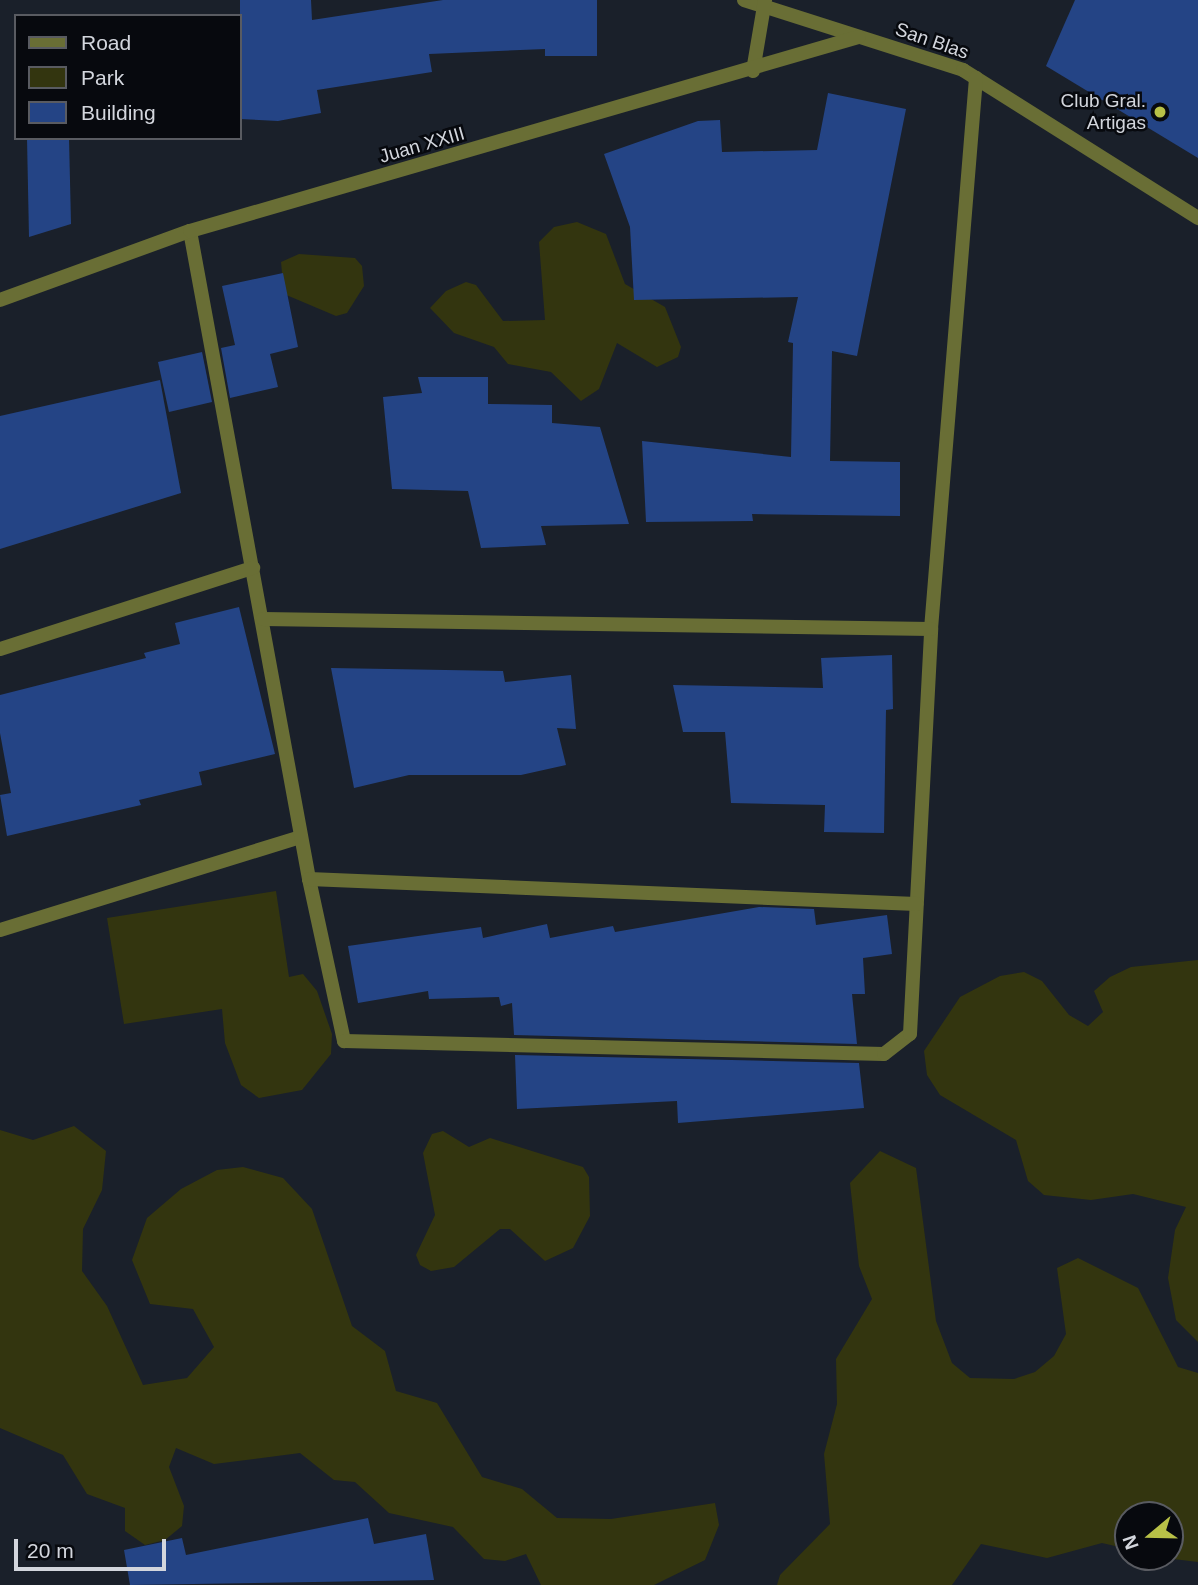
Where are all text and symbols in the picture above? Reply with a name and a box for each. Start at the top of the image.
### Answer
legend [14,14,242,140]
street label: San Blas [892,18,972,64]
text: Road [81,31,131,54]
text: Park [81,66,124,89]
place label: Club Gral. Artigas [1060,90,1146,134]
text: Building [81,101,156,124]
marker: Club Gral. Artigas [1152,104,1168,120]
street label: Juan XXIII [377,122,467,168]
north arrow [1114,1501,1184,1571]
scale bar [18,1526,170,1570]
text: N [1118,1532,1143,1552]
text: 20 m [27,1539,74,1562]

